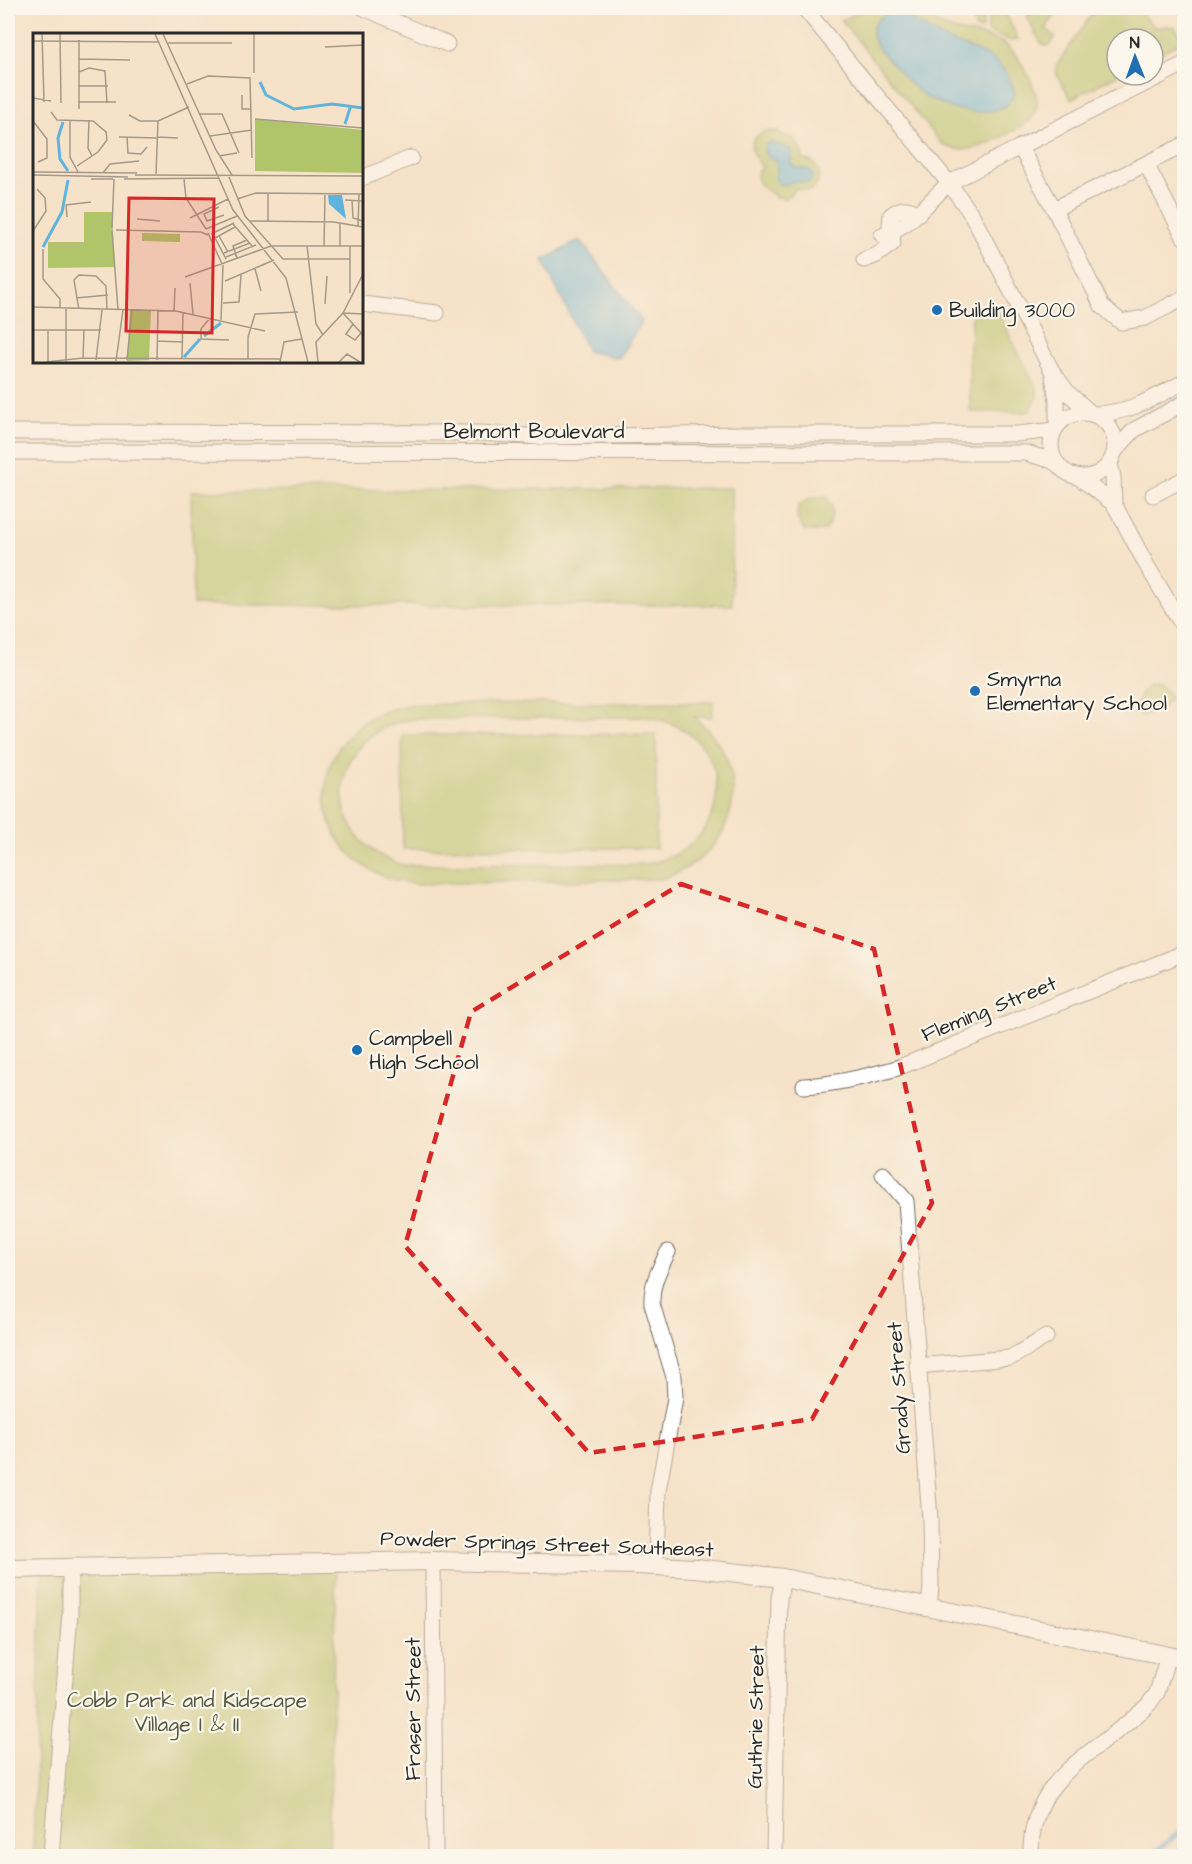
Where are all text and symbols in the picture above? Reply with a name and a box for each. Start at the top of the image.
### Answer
north arrow [1105,27,1165,87]
text: N [1130,32,1140,54]
inset map [33,33,363,363]
place label: Building 3000 [949,296,1075,327]
marker: Building 3000 [930,303,944,317]
street label: Belmont Boulevard [443,417,625,446]
place label: Smyrna Elementary School [987,665,1167,720]
marker: Smyrna Elementary School [968,684,982,698]
street label: Fleming Street [917,969,1062,1051]
place label: Campbell High School [369,1024,479,1079]
marker: Campbell High School [350,1043,364,1057]
street label: Grady Street [880,1320,920,1455]
street label: Powder Springs Street Southeast [380,1524,715,1566]
street label: Fraser Street [399,1637,428,1781]
street label: Guthrie Street [740,1645,772,1789]
park label: Cobb Park and Kidscape Village I & II [67,1686,307,1741]

